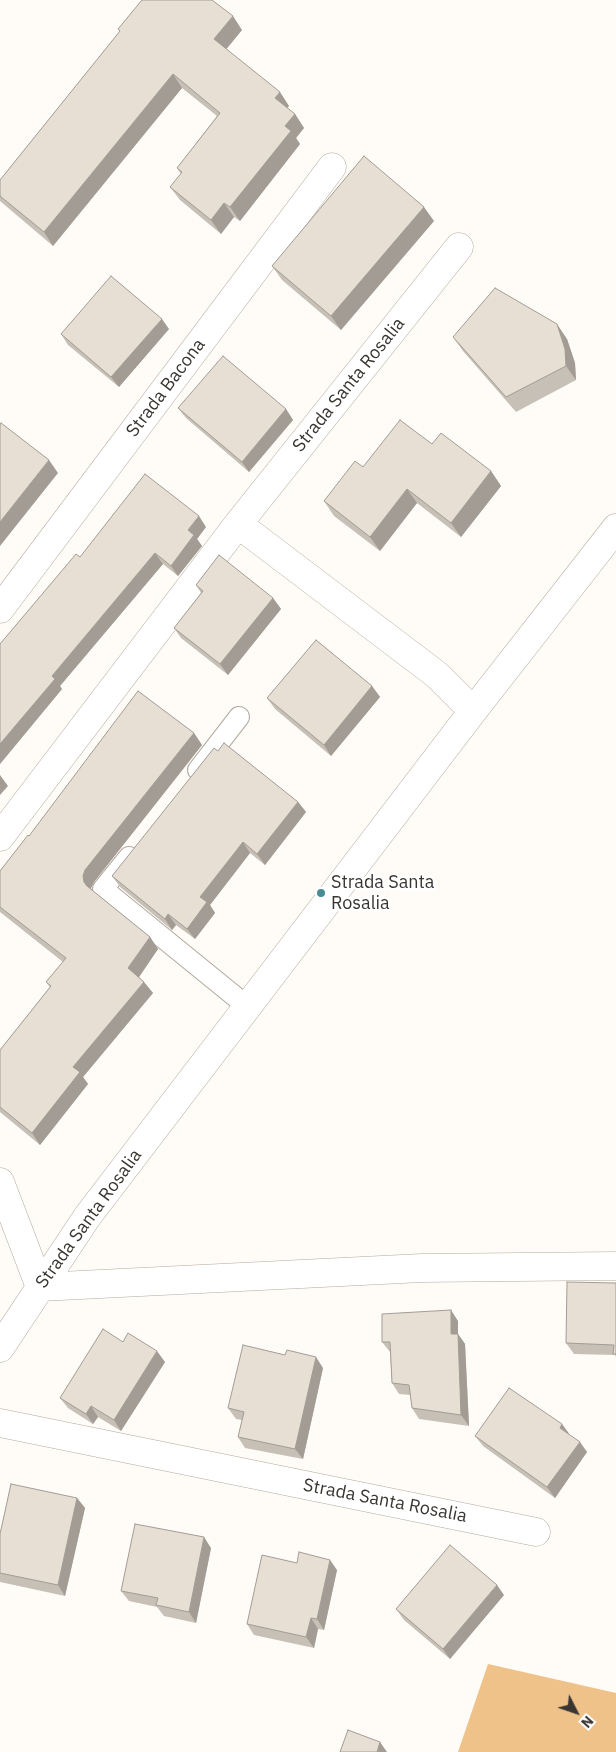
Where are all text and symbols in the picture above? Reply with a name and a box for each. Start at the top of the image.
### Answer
street label: Strada Santa Rosalia [288,314,410,456]
street label: Strada Bacona [122,335,210,441]
place label: Strada Santa Rosalia [331,872,434,914]
marker: Strada Santa Rosalia [315,887,327,899]
street label: Strada Santa Rosalia [31,1145,147,1293]
street label: Strada Santa Rosalia [301,1475,469,1527]
north arrow [551,1687,601,1737]
text: N [577,1712,597,1732]

